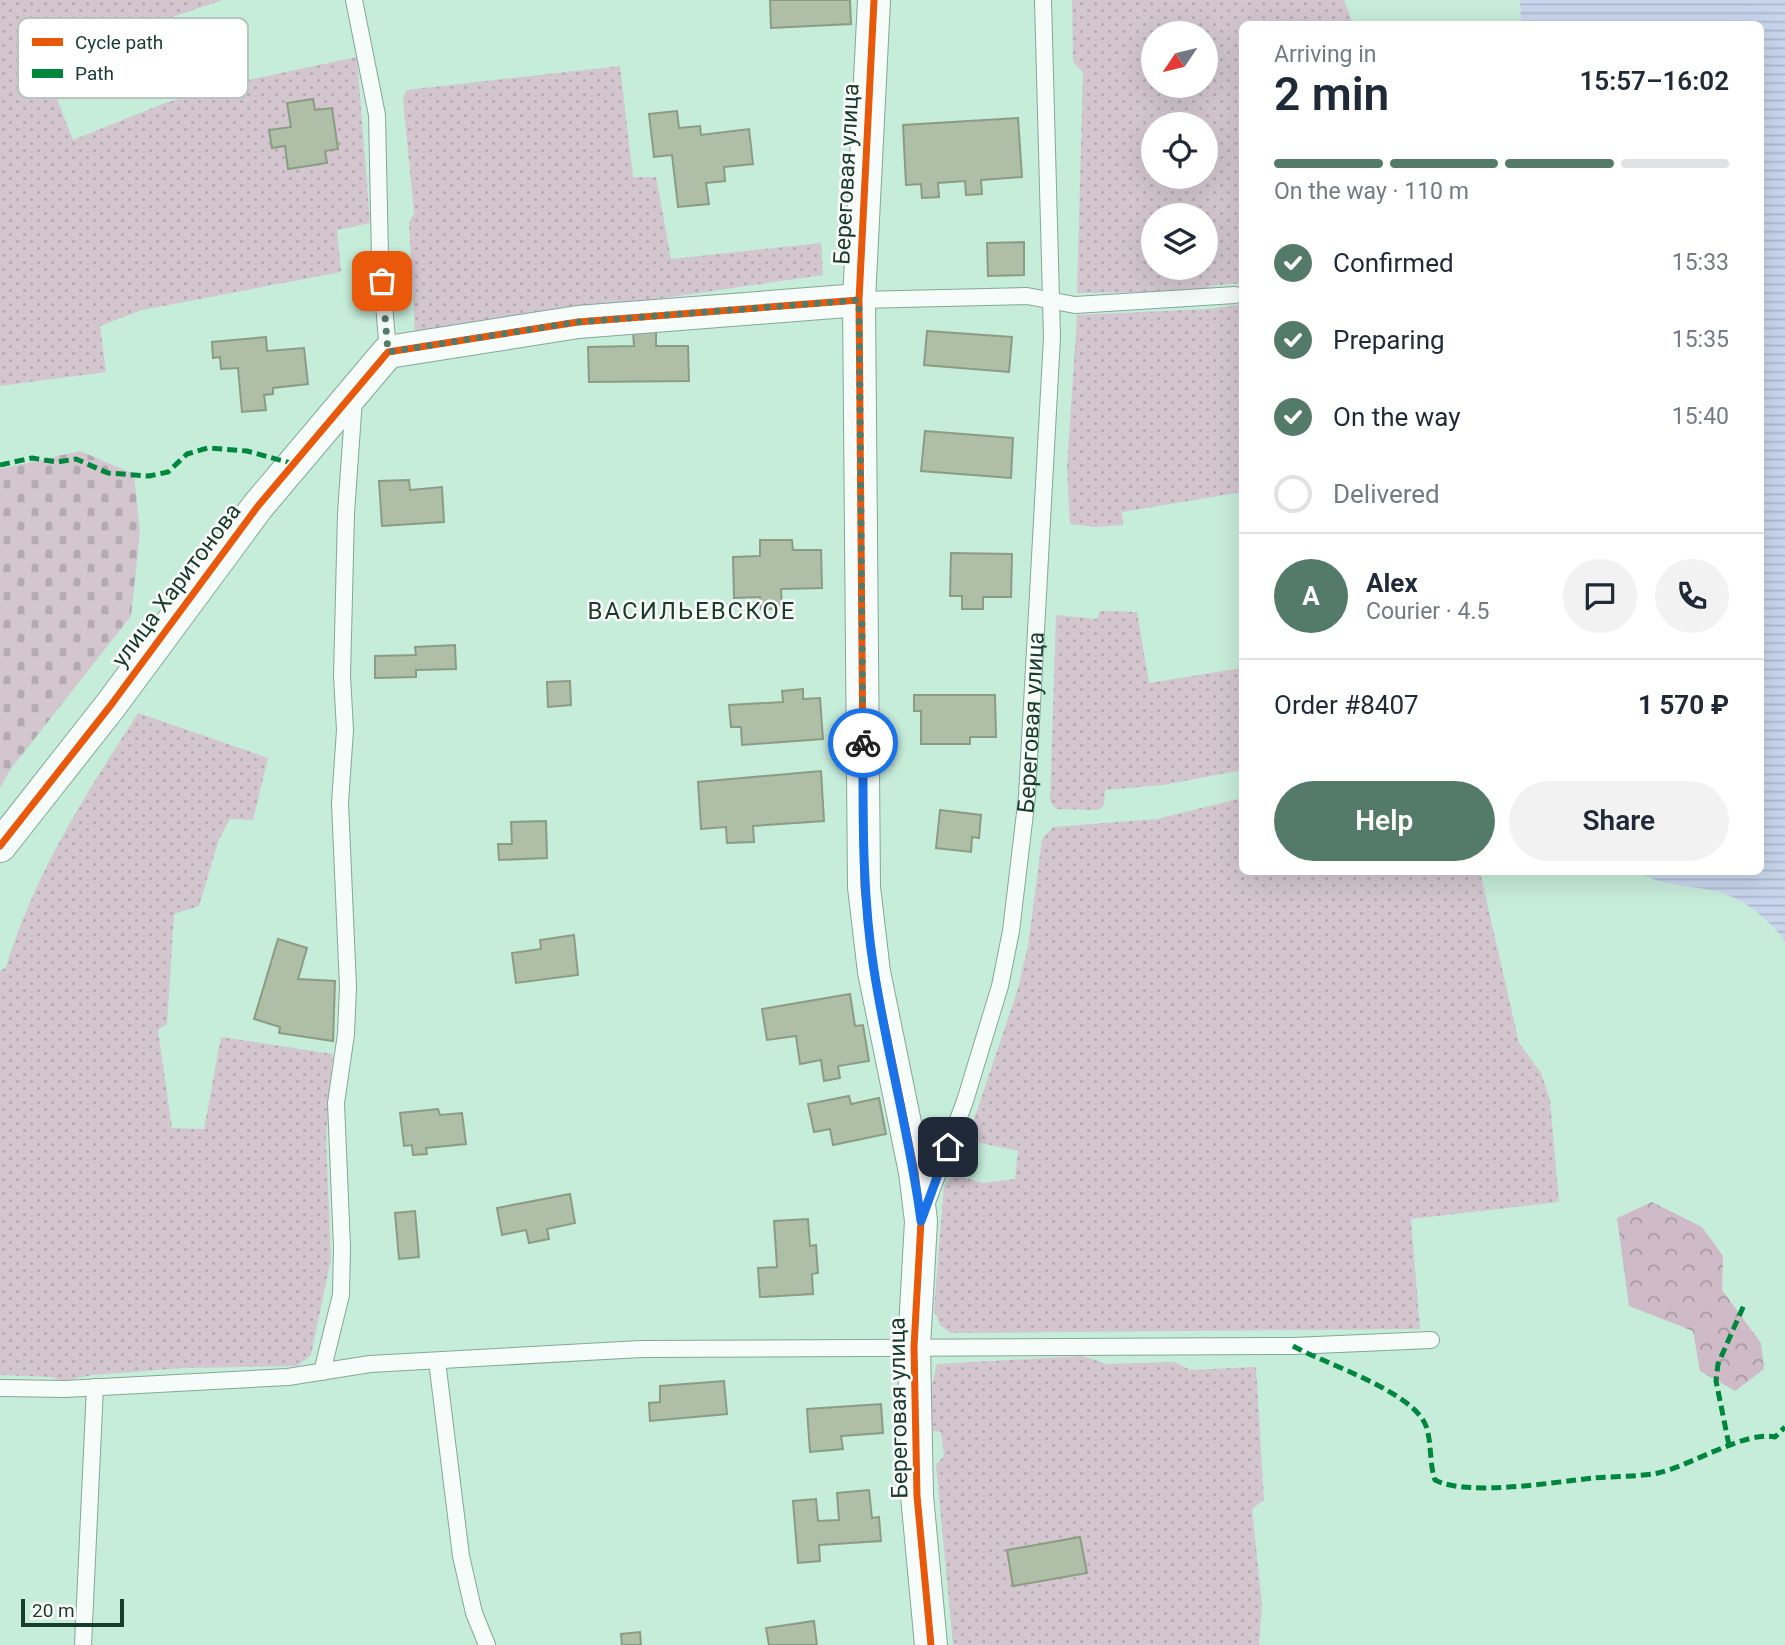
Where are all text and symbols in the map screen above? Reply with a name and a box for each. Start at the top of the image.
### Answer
legend [18,18,248,98]
north arrow [1141,21,1218,98]
map controls [1141,21,1218,280]
text: Cycle path [75,31,163,54]
text: Arriving in [1274,41,1377,68]
text: Path [75,62,114,85]
text: 15:57–16:02 [1579,66,1729,96]
text: 2 min [1274,67,1389,121]
street label: Береговая улица [828,83,865,265]
button: locate [1141,112,1218,189]
text: On the way · 110 m [1274,178,1469,205]
button: layers [1141,203,1218,280]
icon: check [1274,244,1312,282]
text: Confirmed [1333,248,1454,278]
text: 15:33 [1672,249,1729,276]
pin [352,251,412,311]
icon: bag [363,262,401,300]
icon: check [1274,321,1312,359]
text: Preparing [1333,325,1445,355]
text: 15:35 [1672,326,1729,353]
icon: check [1274,398,1312,436]
text: On the way [1333,402,1461,432]
text: 15:40 [1672,403,1729,430]
text: Delivered [1333,479,1440,509]
street label: улица Харитонова [106,498,247,672]
button: chat [1563,559,1637,633]
button: phone [1655,559,1729,633]
text: Alex [1366,568,1418,598]
text: A [1302,581,1320,611]
district label: ВАСИЛЬЕВСКОЕ [588,597,796,625]
text: Courier · 4.5 [1366,598,1489,625]
street label: Береговая улица [1012,631,1050,815]
text: Order #8407 [1274,690,1419,720]
text: 1 570 ₽ [1638,690,1729,720]
courier [828,708,898,778]
icon: bike [844,724,882,762]
button: Help [1274,781,1495,861]
button: Share [1509,781,1729,861]
pin [918,1117,978,1177]
icon: home [929,1128,967,1166]
street label: Береговая улица [883,1317,914,1499]
scale bar [21,1596,124,1628]
text: 20 m [32,1599,75,1622]

